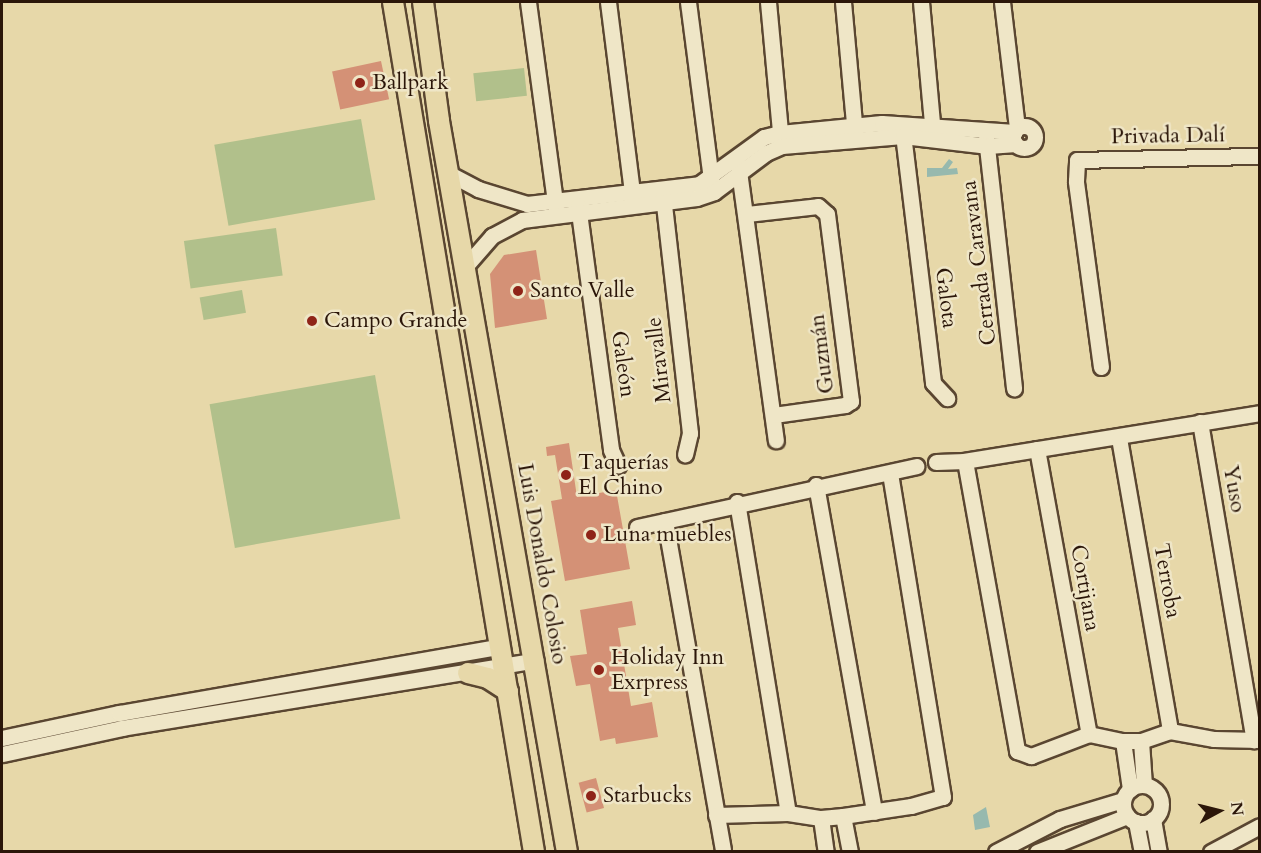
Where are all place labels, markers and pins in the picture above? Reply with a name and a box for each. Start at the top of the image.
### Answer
place label: Ballpark [372,70,449,96]
marker: Ballpark [353,76,367,90]
place label: Santo Valle [530,278,635,304]
marker: Santo Valle [511,284,525,298]
place label: Campo Grande [324,308,468,334]
marker: Campo Grande [305,314,319,328]
place label: Taquerías El Chino [578,449,669,500]
marker: Taquerías El Chino [559,468,573,482]
place label: Luna muebles [603,522,732,548]
marker: Luna muebles [584,528,598,542]
place label: Holiday Inn Exrpress [611,644,724,696]
marker: Holiday Inn Exrpress [592,663,606,677]
place label: Starbucks [603,783,692,809]
marker: Starbucks [584,789,598,803]

